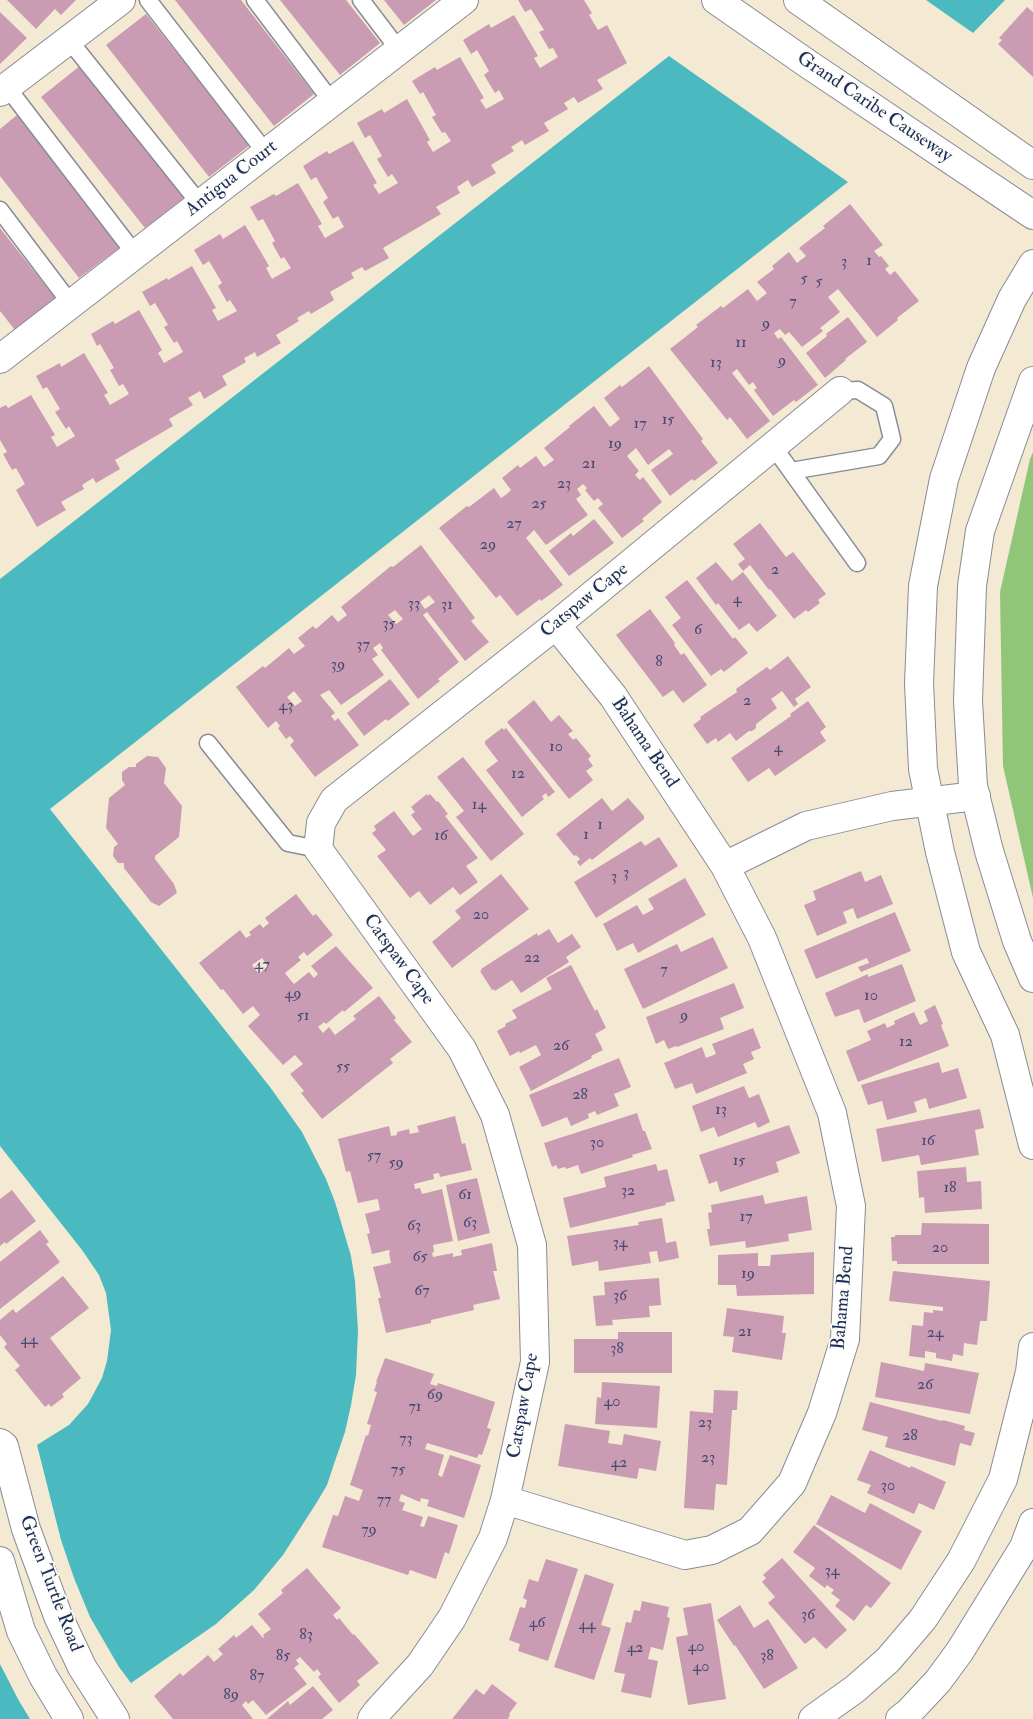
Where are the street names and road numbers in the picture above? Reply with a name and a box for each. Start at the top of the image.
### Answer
street label: Grand Caribe Causeway [792,48,956,168]
street label: Antigua Court [182,136,282,222]
street label: Catspaw Cape [536,559,634,643]
street label: Bahama Bend [605,693,683,793]
street label: Catspaw Cape [357,910,439,1010]
street label: Bahama Bend [828,1245,860,1351]
street label: Catspaw Cape [504,1352,544,1460]
street label: Green Turtle Road [13,1513,87,1655]

